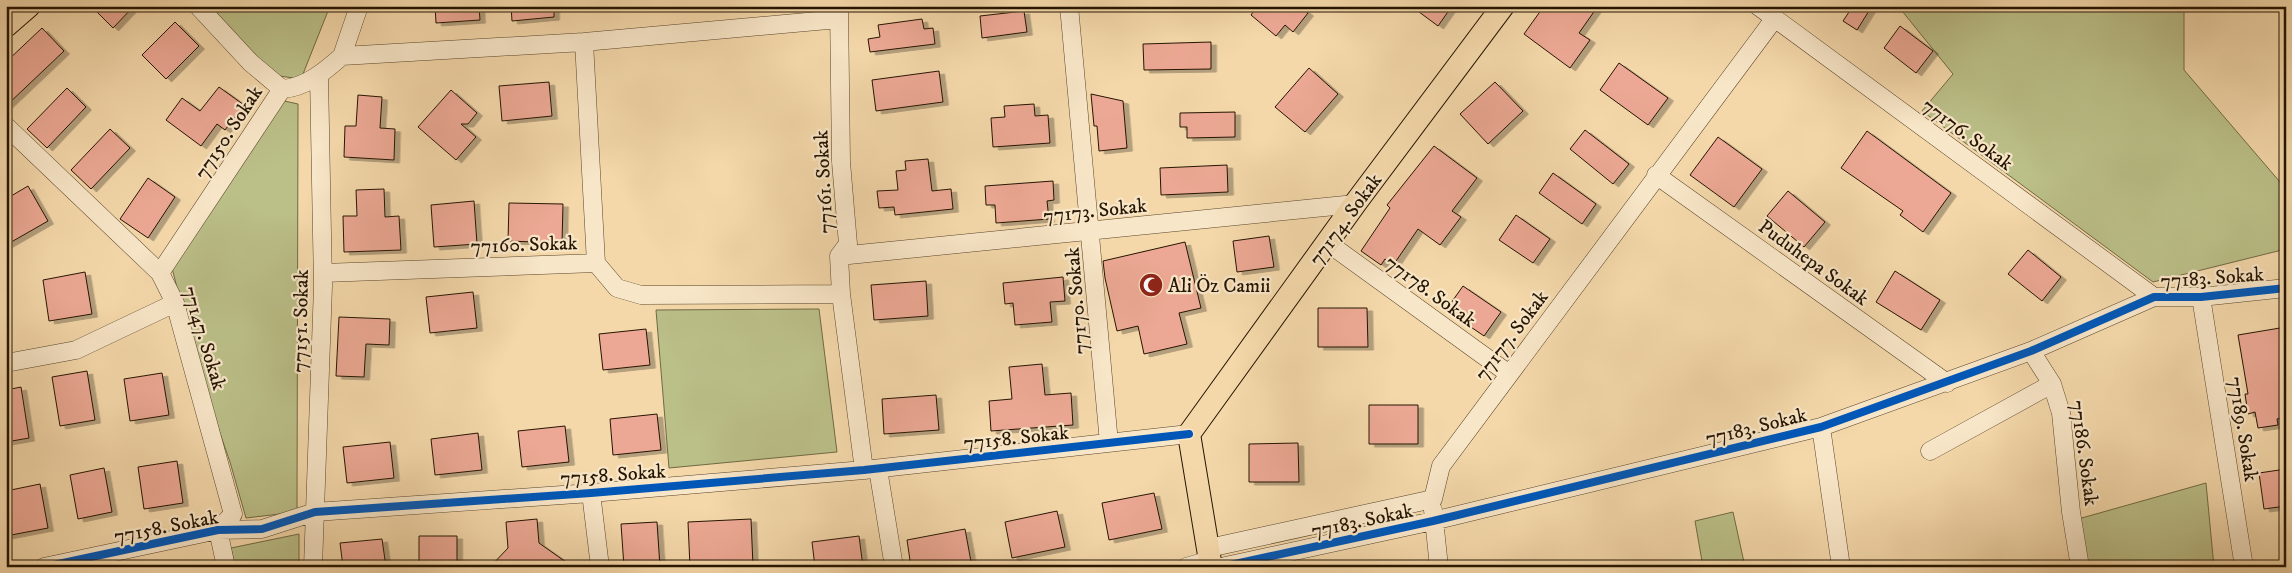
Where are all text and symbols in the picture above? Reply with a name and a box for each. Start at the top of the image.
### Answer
street label: 77150. Sokak [190,81,269,184]
street label: 77176. Sokak [1917,94,2018,177]
street label: 77161. Sokak [809,130,840,234]
street label: 77174. Sokak [1304,169,1388,271]
street label: 77173. Sokak [1042,194,1148,229]
street label: Puduhepa Sokak [1753,215,1873,312]
street label: 77160. Sokak [470,231,578,260]
street label: 77170. Sokak [1060,246,1095,355]
street label: 77178. Sokak [1380,251,1481,334]
street label: 77183. Sokak [2160,262,2265,295]
street label: 77151. Sokak [288,269,315,373]
mosque icon: Ali Öz Camii [1138,272,1164,298]
place label: Ali Öz Camii [1168,274,1270,299]
street label: 77147. Sokak [176,284,231,393]
street label: 77177. Sokak [1470,286,1554,386]
street label: 77189. Sokak [2222,375,2263,484]
street label: 77186. Sokak [2064,399,2103,508]
street label: 77183. Sokak [1703,403,1810,452]
street label: 77158. Sokak [962,421,1070,456]
street label: 77158. Sokak [560,459,667,492]
street label: 77183. Sokak [1309,498,1416,544]
street label: 77158. Sokak [112,505,221,550]

